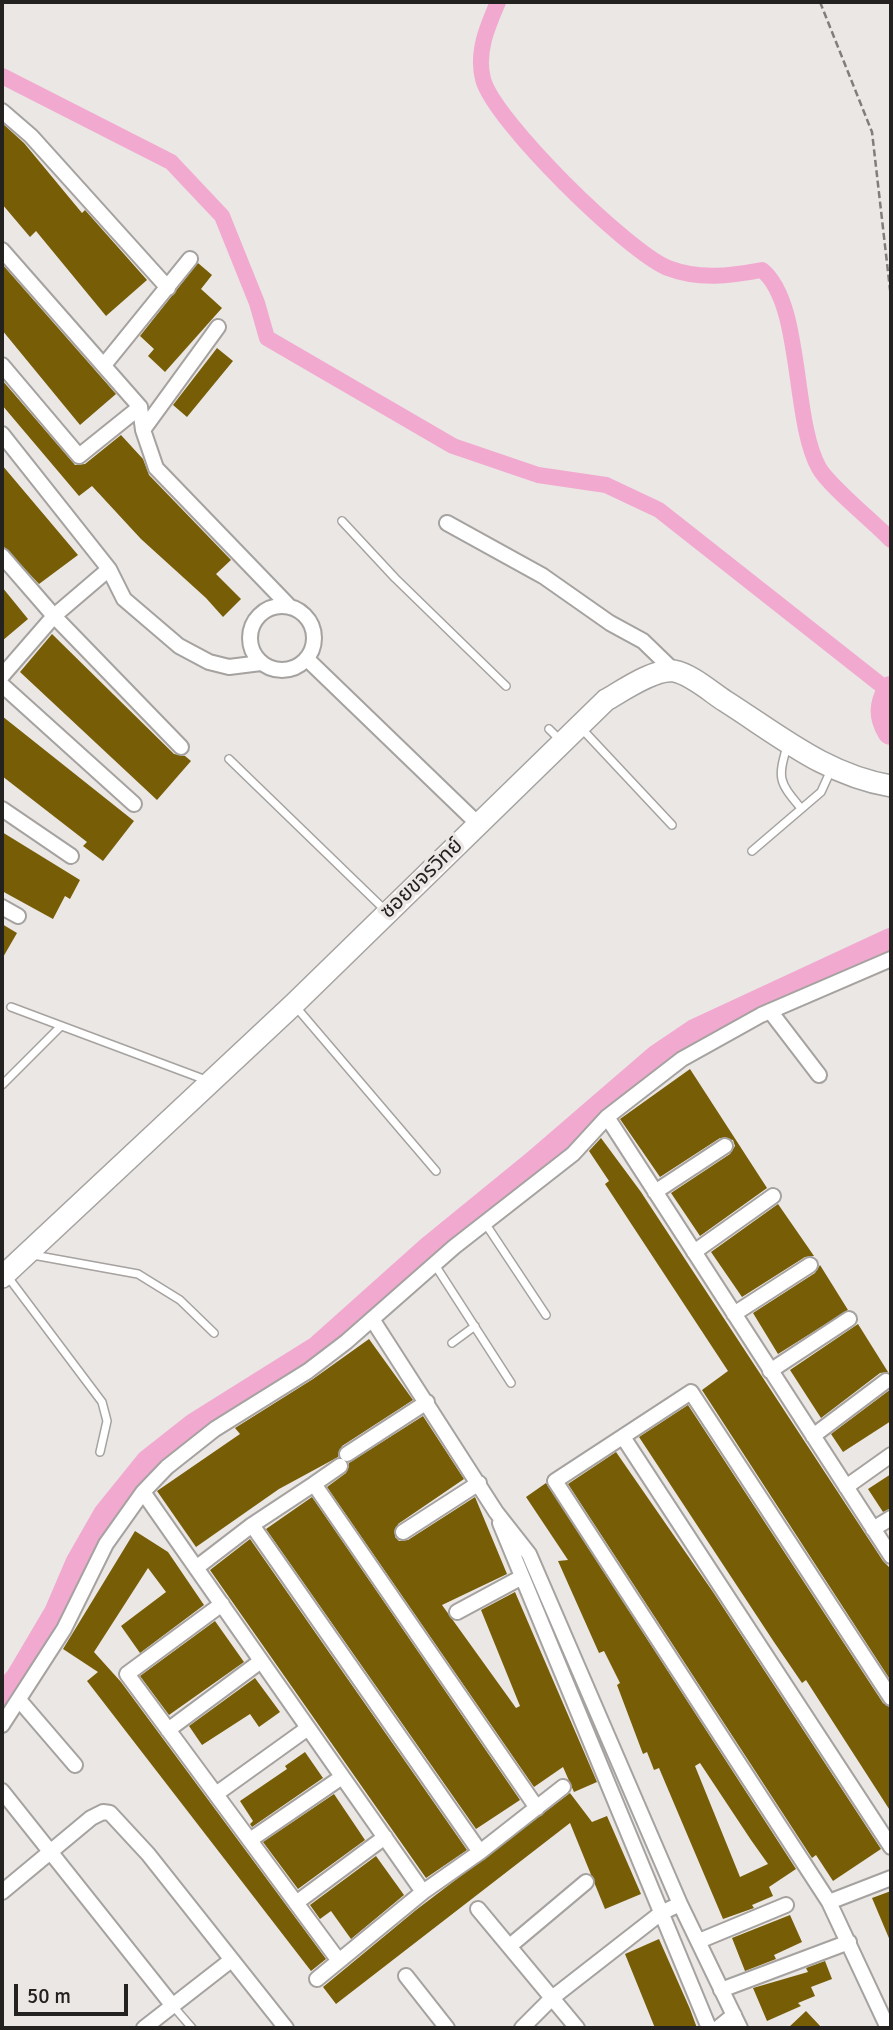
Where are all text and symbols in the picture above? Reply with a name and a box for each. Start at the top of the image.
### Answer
street label: ซอยขจรวิทย์ [376,834,468,924]
scale bar [18,1970,131,2014]
text: 50 m [27,1983,71,2009]

